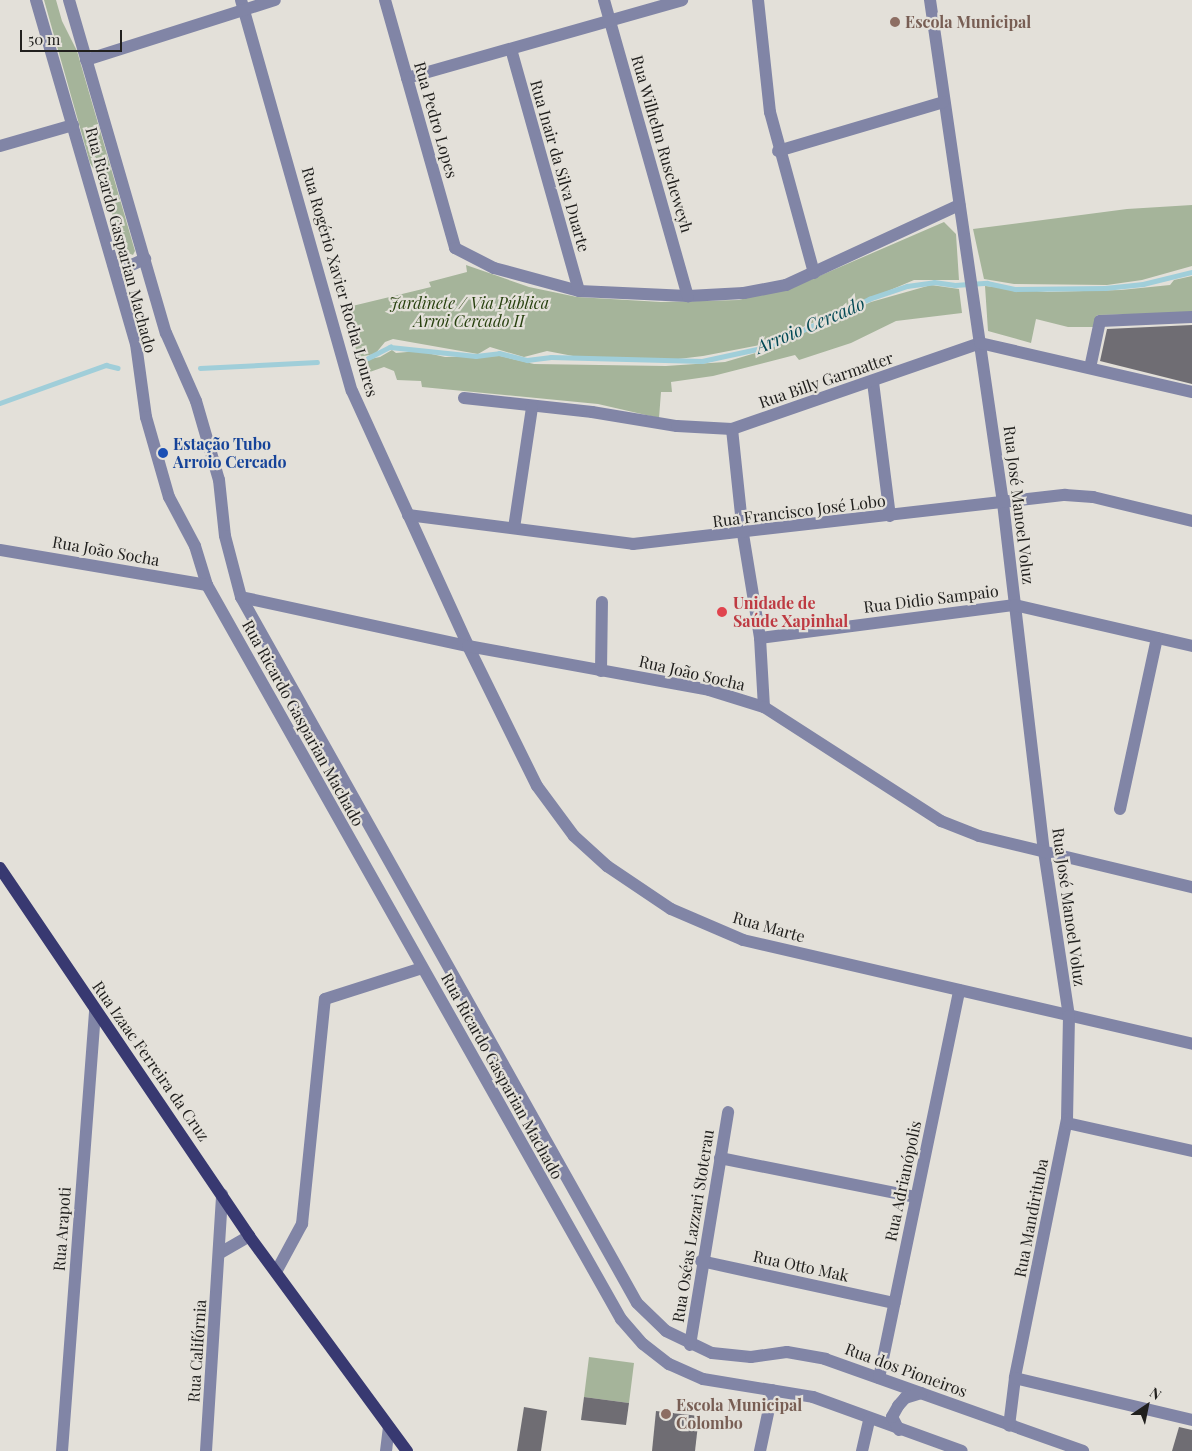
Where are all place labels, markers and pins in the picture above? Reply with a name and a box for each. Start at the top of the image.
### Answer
place label: Escola Municipal [905,12,1031,32]
marker: Escola Municipal [889,16,901,28]
place label: Estação Tubo Arroio Cercado [173,434,287,472]
marker: Estação Tubo Arroio Cercado [157,447,169,459]
place label: Unidade de Saúde Xapinhal [733,593,848,631]
marker: Unidade de Saúde Xapinhal [715,605,729,619]
place label: Escola Municipal Colombo [676,1395,802,1433]
marker: Escola Municipal Colombo [660,1408,672,1420]

